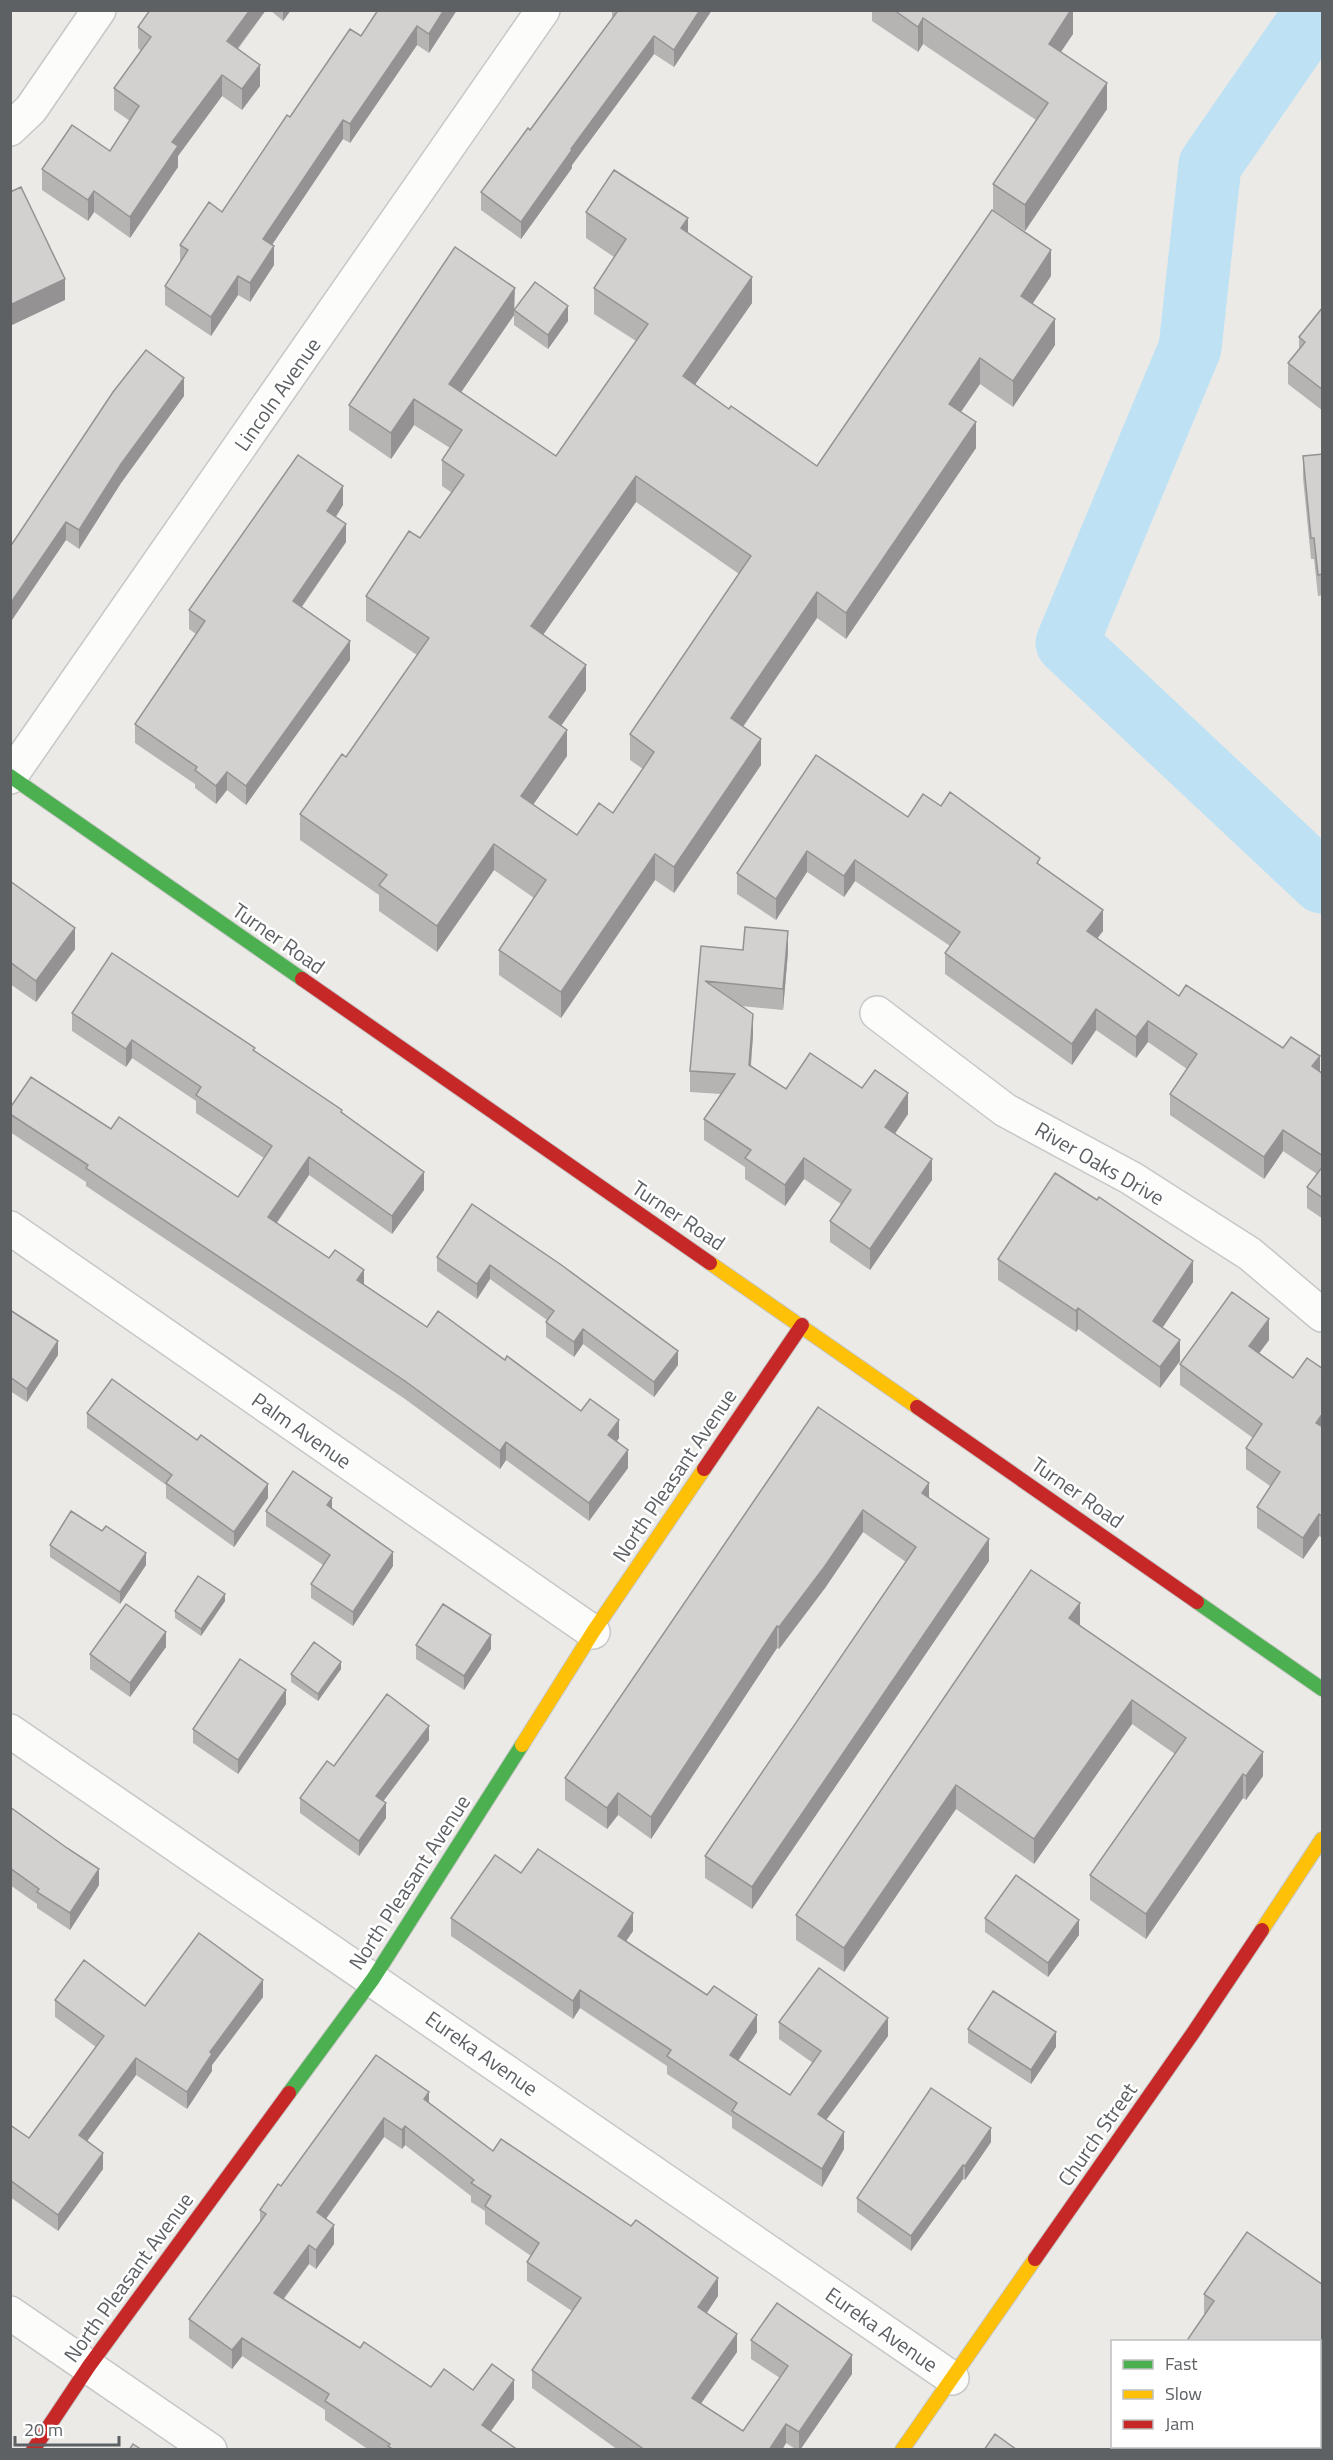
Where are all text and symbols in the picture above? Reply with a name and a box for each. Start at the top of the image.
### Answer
street label: Lincoln Avenue [226,331,328,457]
street label: Turner Road [226,894,332,982]
street label: River Oaks Drive [1029,1113,1171,1213]
street label: Turner Road [626,1172,732,1258]
street label: North Pleasant Avenue [604,1382,744,1568]
street label: Palm Avenue [245,1384,359,1476]
street label: Turner Road [1025,1448,1131,1536]
street label: North Pleasant Avenue [340,1788,478,1976]
street label: Eureka Avenue [419,2002,545,2104]
street label: Church Street [1049,2075,1145,2192]
street label: North Pleasant Avenue [55,2185,201,2369]
street label: Eureka Avenue [819,2278,945,2380]
legend [1111,2340,1321,2448]
text: Fast [1165,2350,1198,2377]
text: Slow [1165,2380,1202,2407]
scale bar [15,2409,118,2447]
text: Jam [1165,2410,1194,2437]
text: 20 m [24,2416,63,2443]

